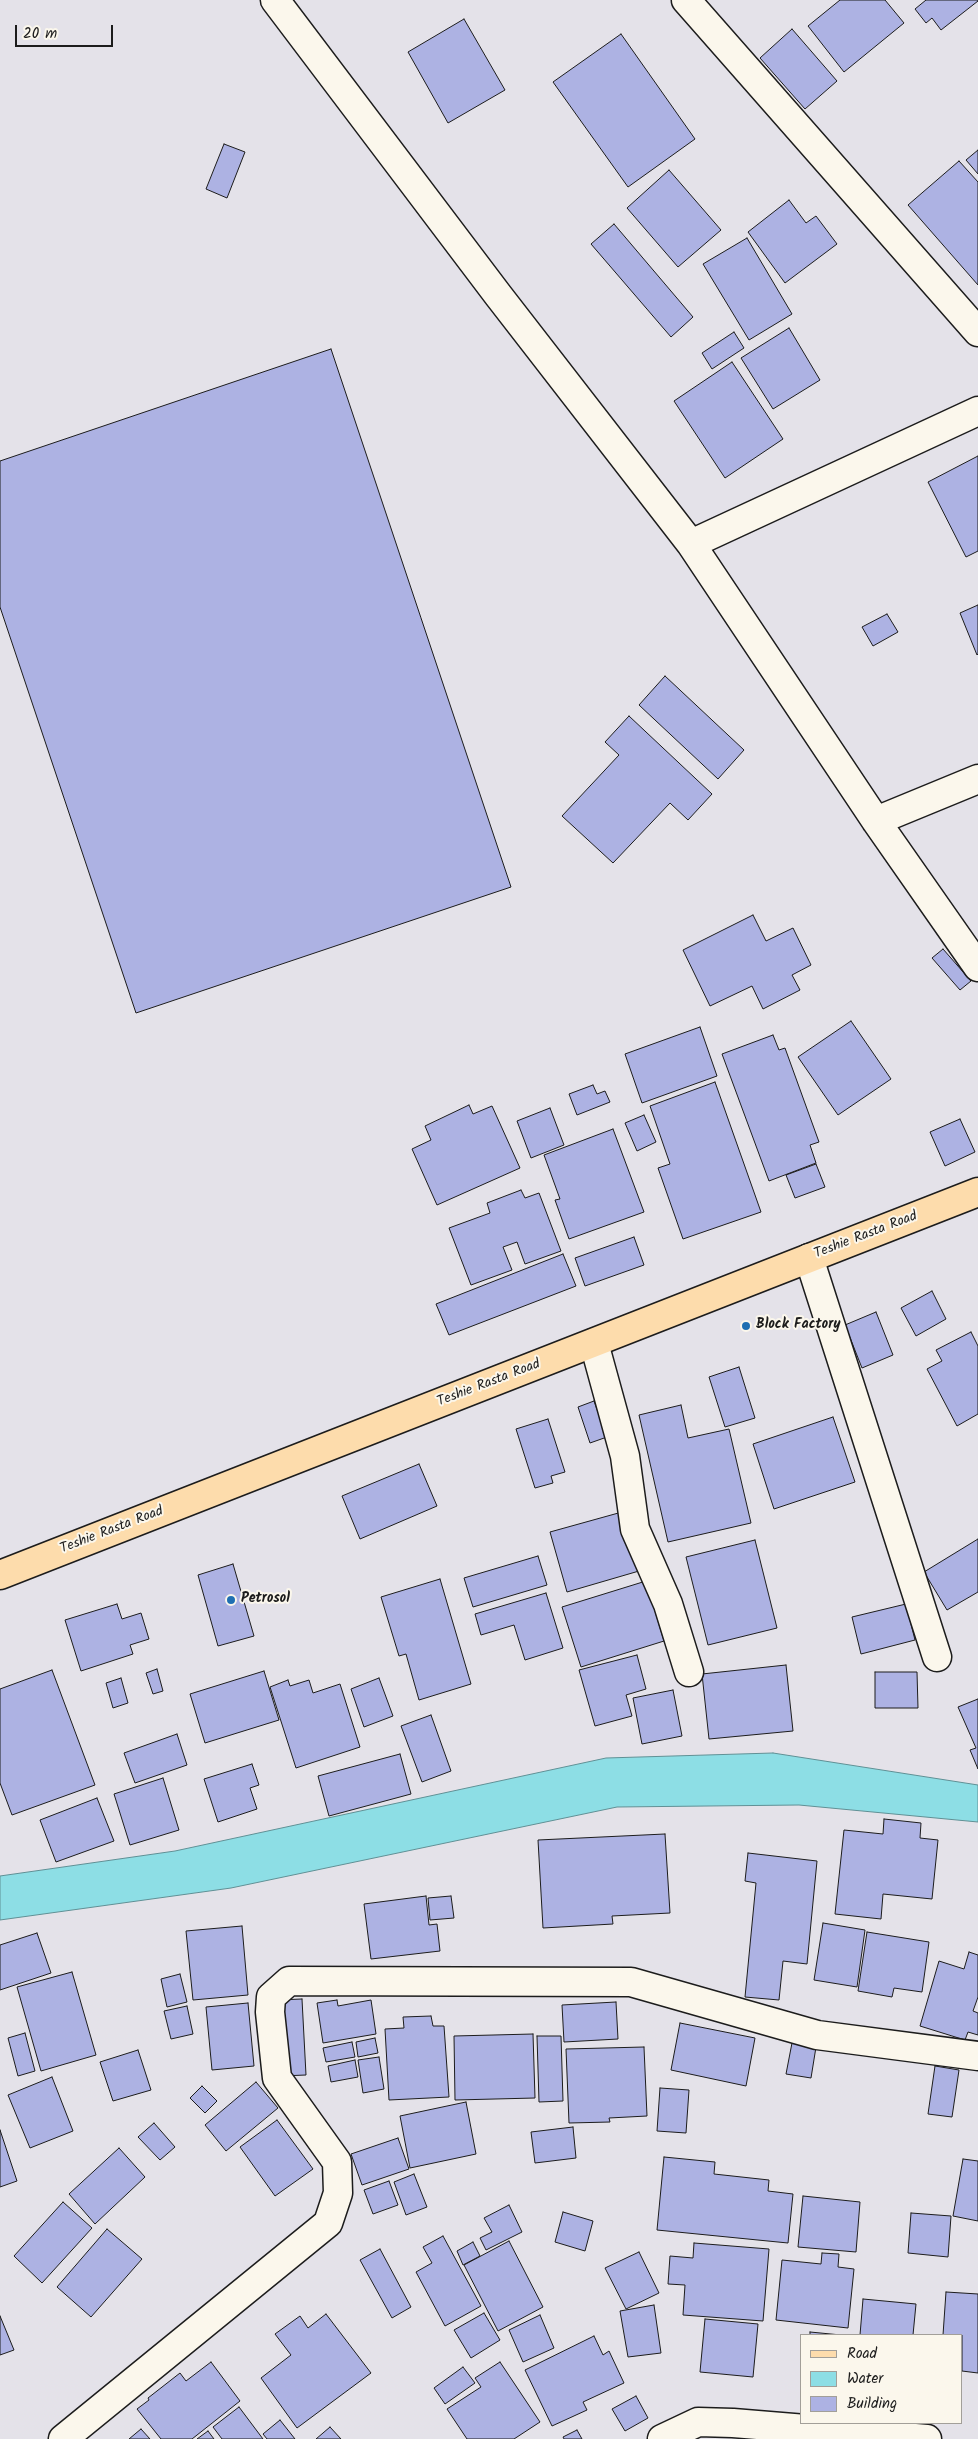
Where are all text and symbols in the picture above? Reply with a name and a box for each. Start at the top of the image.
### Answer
scale bar [18,15,115,47]
text: 20 m [23,22,57,46]
street label: Teshie Rasta Road [812,1209,920,1263]
place label: Block Factory [756,1318,841,1334]
marker: Block Factory [740,1320,752,1332]
street label: Teshie Rasta Road [435,1357,543,1411]
street label: Teshie Rasta Road [58,1504,166,1558]
place label: Petrosol [241,1592,290,1608]
marker: Petrosol [225,1594,237,1606]
legend [800,2334,963,2424]
text: Road [847,2342,877,2366]
text: Water [847,2367,883,2391]
text: Building [847,2392,897,2416]

